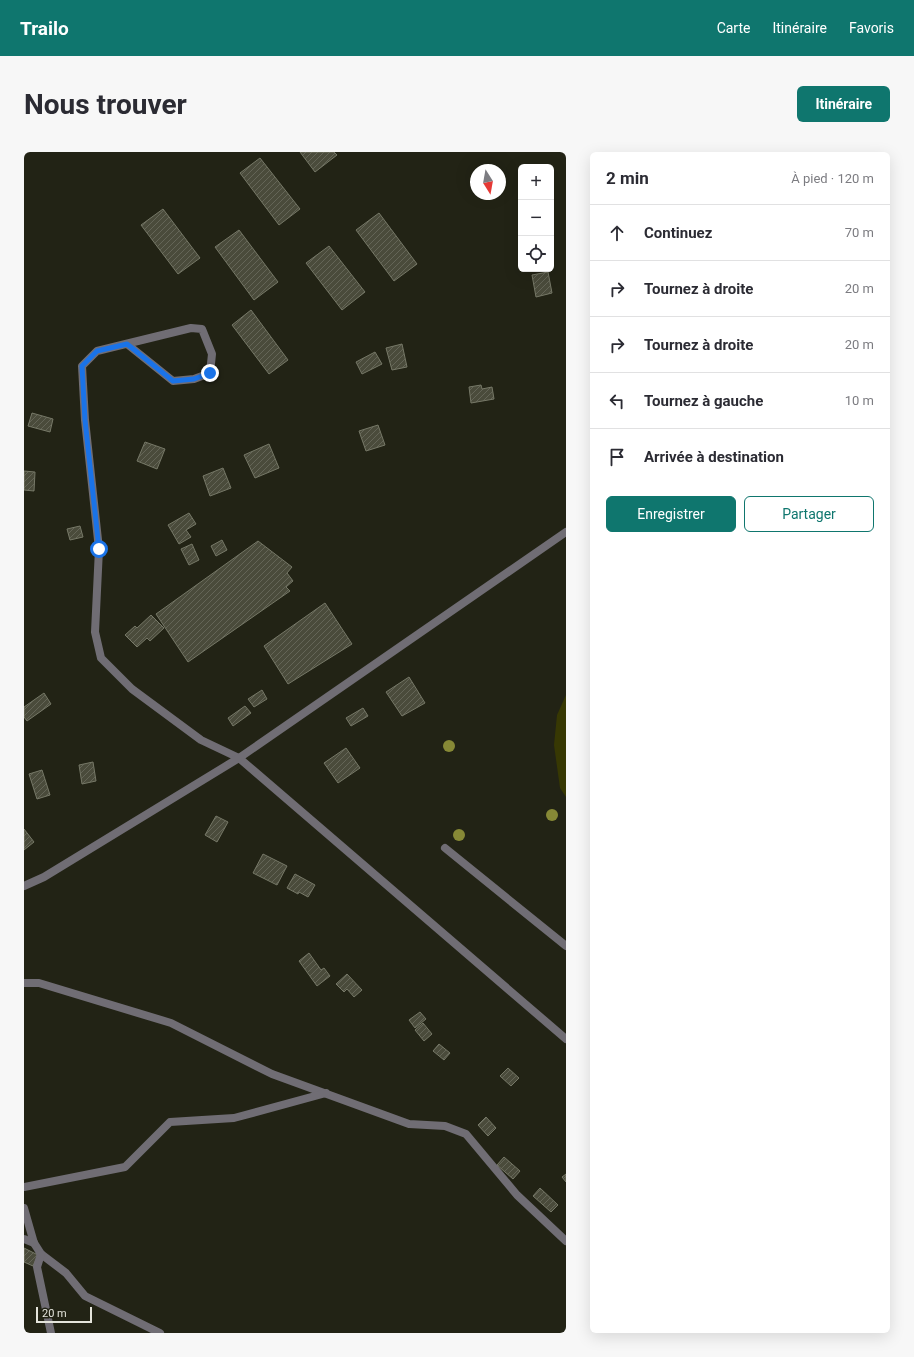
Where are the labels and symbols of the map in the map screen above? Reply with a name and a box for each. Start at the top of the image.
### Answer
north arrow [470,164,506,200]
route end [201,364,219,382]
route start [90,540,108,558]
scale bar [36,1305,92,1324]

